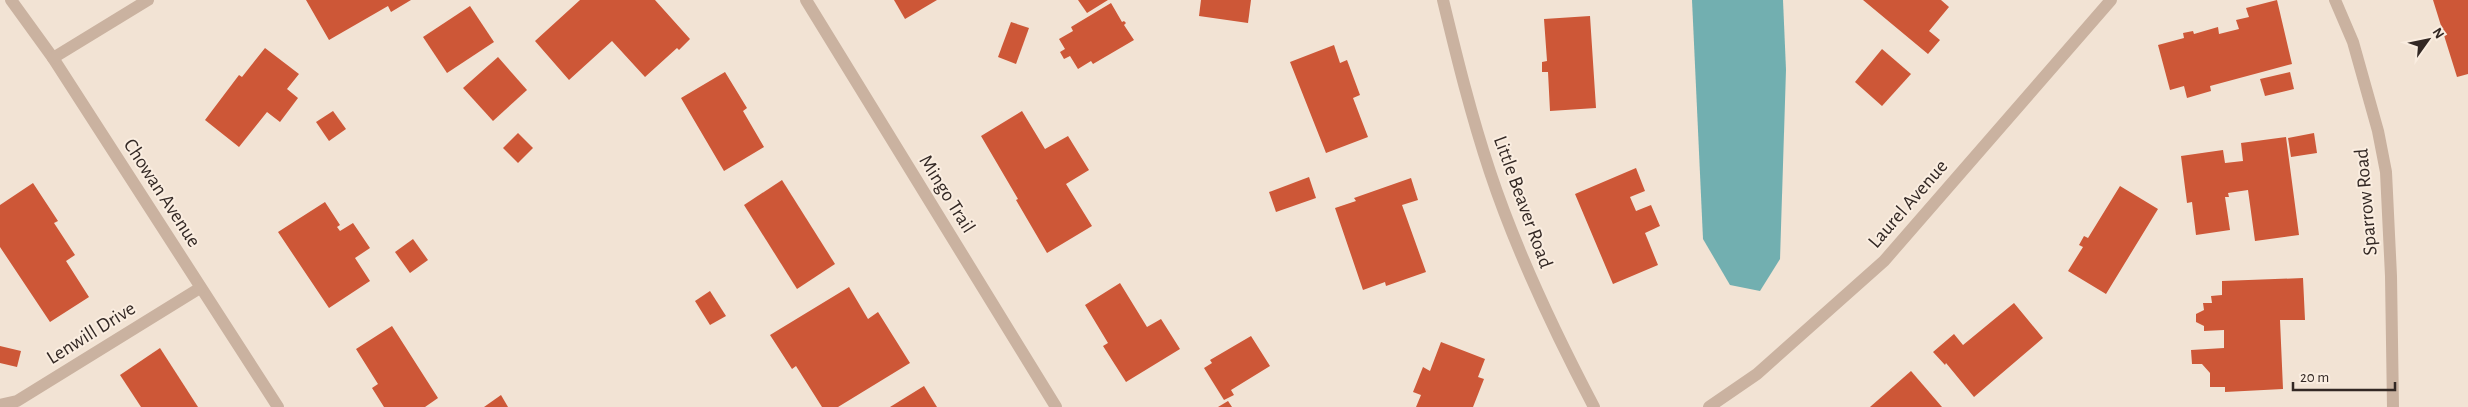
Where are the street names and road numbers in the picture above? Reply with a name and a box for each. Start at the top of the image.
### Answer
street label: Little Beaver Road [1490,133,1556,271]
street label: Chowan Avenue [120,135,204,251]
street label: Sparrow Road [2351,147,2381,257]
street label: Mingo Trail [915,152,979,236]
street label: Laurel Avenue [1864,156,1952,252]
street label: Lenwill Drive [43,298,139,368]

